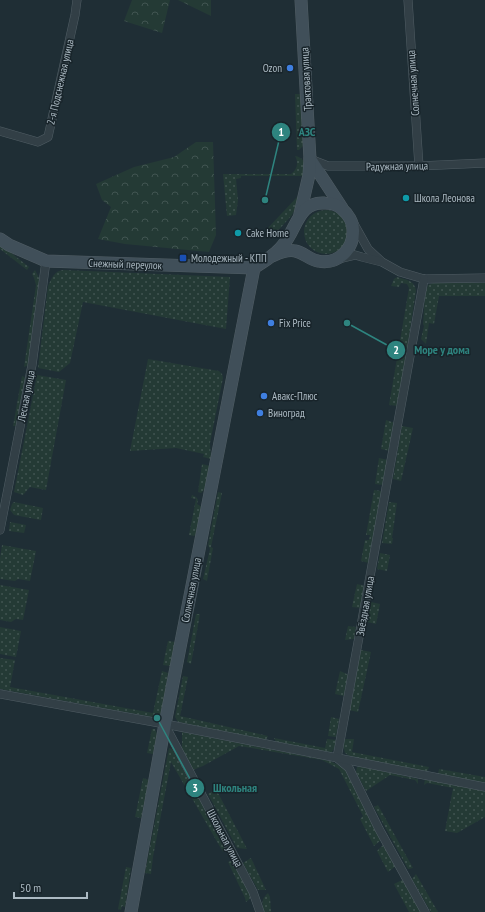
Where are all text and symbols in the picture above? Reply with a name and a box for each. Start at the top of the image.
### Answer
street label: 2-я Подснежная улица [43,38,77,126]
street label: Трактовая улица [297,47,315,111]
street label: Солнечная улица [404,50,422,116]
place label: Ozon [263,61,282,75]
marker: Ozon [285,63,295,73]
callout: АЗС [271,120,324,144]
text: 1 [278,124,284,139]
text: АЗС [298,124,316,139]
street label: Радужная улица [366,158,428,174]
place label: Школа Леонова [414,191,475,205]
marker: Школа Леонова [401,193,411,203]
place label: Cake Home [246,226,289,240]
marker: Cake Home [233,228,243,238]
place label: Молодежный - КПП [191,251,267,265]
marker: Молодежный - КПП [178,253,188,263]
street label: Снежный переулок [88,256,163,272]
place label: Fix Price [279,316,311,330]
marker: Fix Price [266,318,276,328]
callout: Море у дома [386,338,479,362]
text: 2 [393,342,399,357]
text: Море у дома [414,342,470,357]
street label: Лесная улица [14,369,38,424]
place label: Авакс-Плюс [272,389,318,403]
marker: Авакс-Плюс [259,391,269,401]
place label: Виноград [268,406,305,420]
marker: Виноград [255,408,265,418]
street label: Солнечная улица [178,556,204,624]
street label: Звёздная улица [353,575,377,637]
callout: Школьная [185,776,265,800]
text: 3 [192,780,198,795]
text: Школьная [213,780,257,795]
street label: Школьная улица [204,807,246,869]
scale bar [14,874,87,900]
text: 50 m [20,880,41,895]

